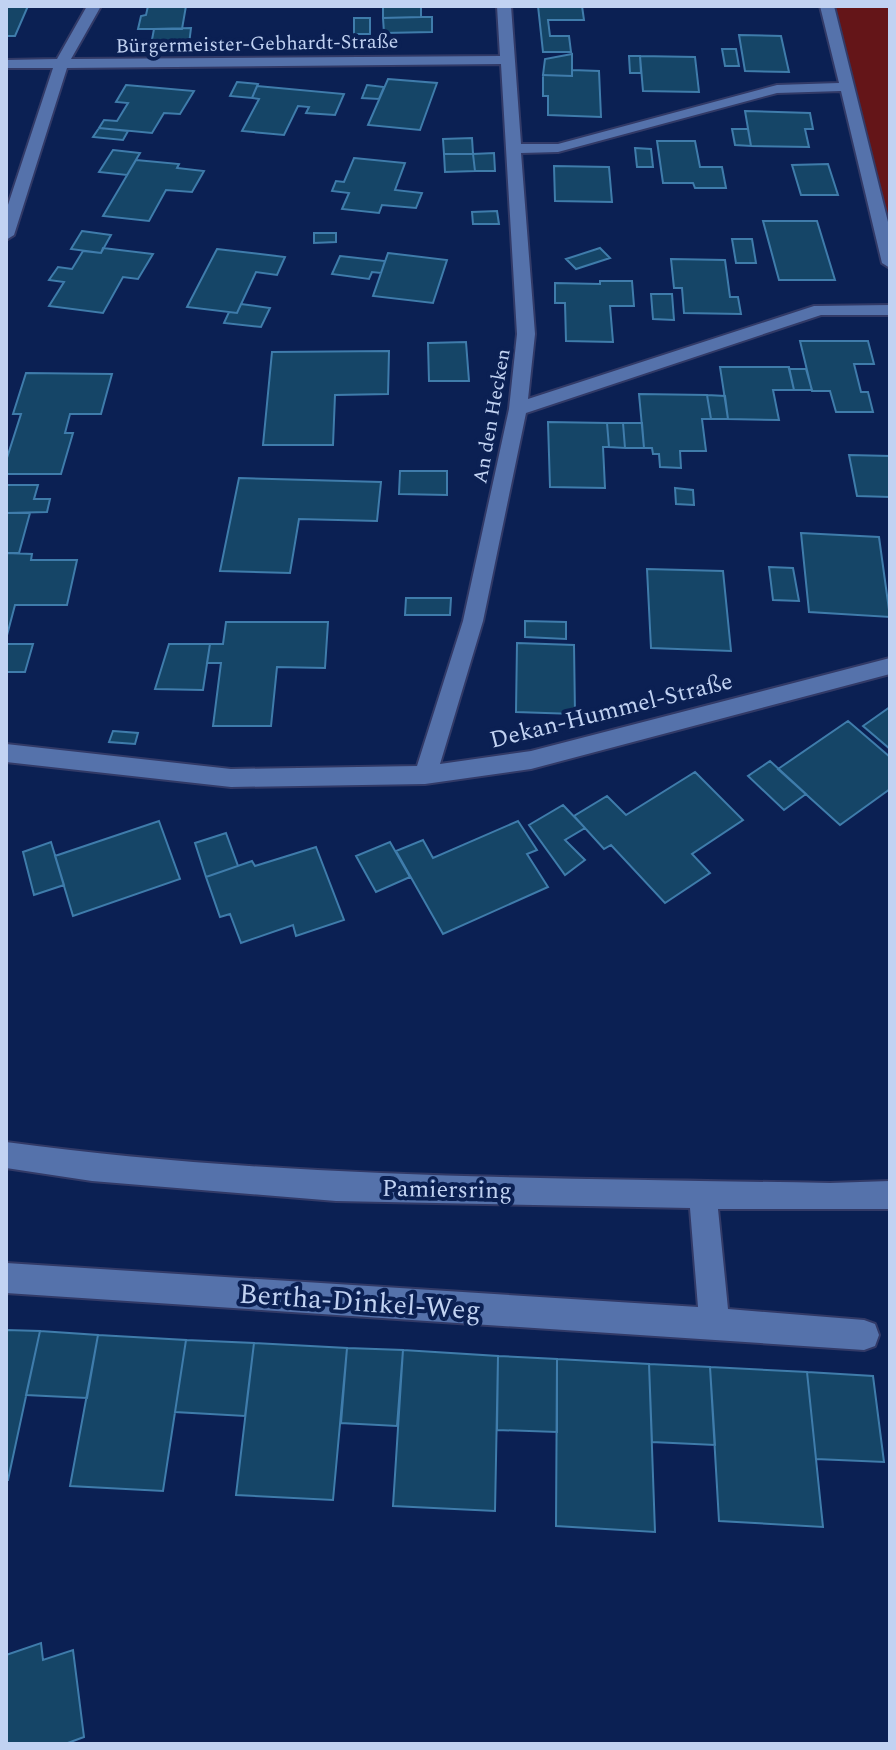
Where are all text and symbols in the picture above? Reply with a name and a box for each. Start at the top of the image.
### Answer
street label: Bürgermeister-Gebhardt-Straße [115,27,399,61]
street label: An den Hecken [465,346,519,486]
street label: Dekan-Hummel-Straße [486,663,736,759]
street label: Pamiersring [382,1171,512,1209]
street label: Bertha-Dinkel-Weg [238,1273,482,1332]

